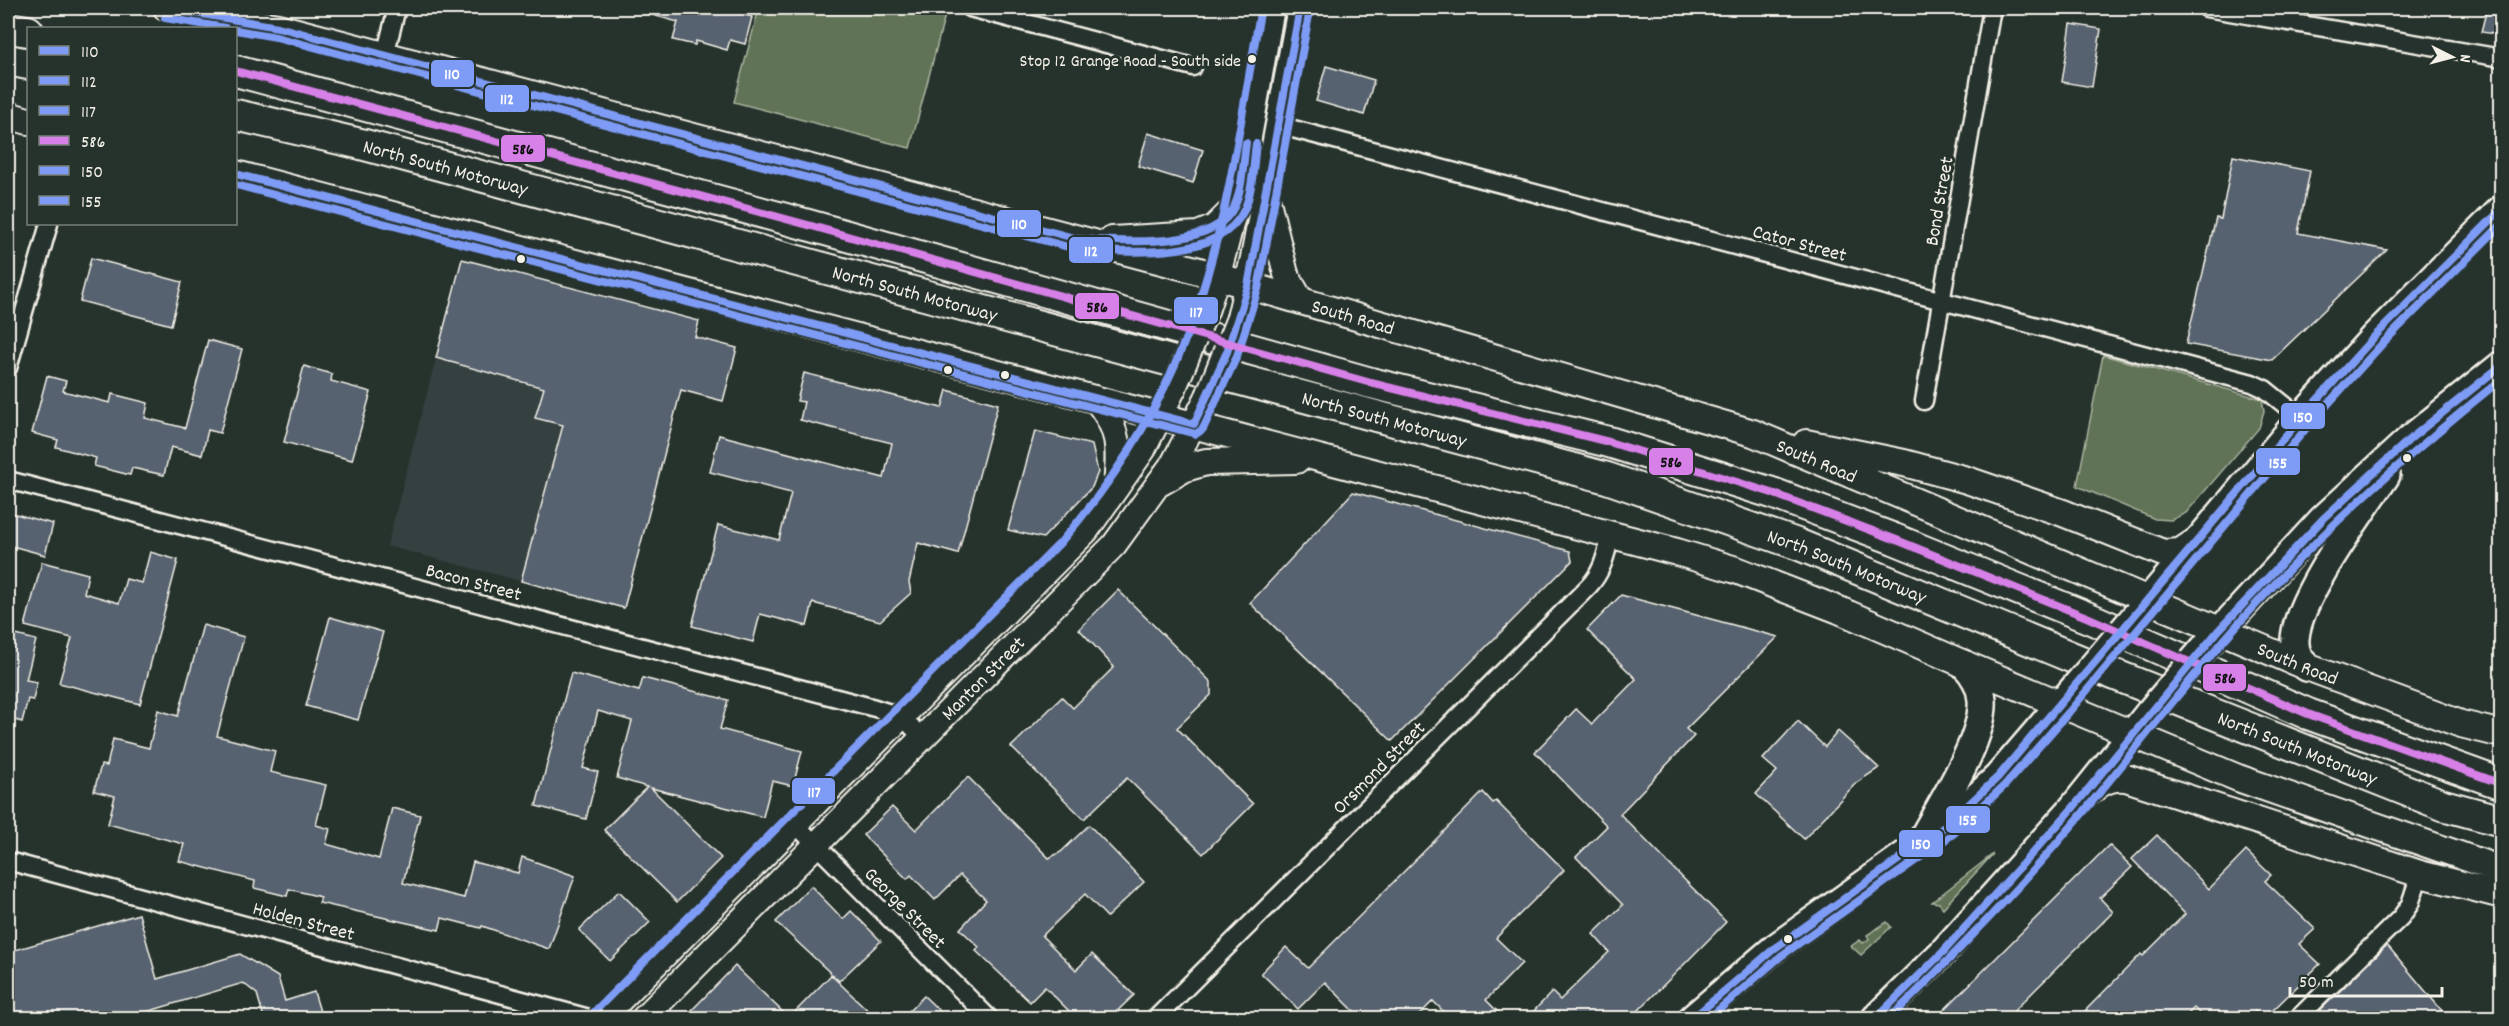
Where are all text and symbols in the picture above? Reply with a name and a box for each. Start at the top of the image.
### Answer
legend [27,27,237,225]
north arrow [2422,27,2482,87]
text: 110 [81,41,99,66]
place label: Stop 12 Grange Road - South side [1020,50,1241,75]
marker: Stop 12 Grange Road - South side [1246,53,1258,65]
text: N [2453,53,2476,64]
line badge: 110 [430,59,475,88]
text: 110 [444,64,460,87]
text: 112 [81,71,97,96]
line badge: 112 [484,84,530,113]
text: 112 [500,89,514,112]
text: 117 [81,101,96,126]
text: 586 [81,131,105,156]
street label: North South Motorway [359,134,531,205]
line badge: 586 [500,134,546,163]
text: 586 [512,139,534,162]
street label: Bond Street [1919,155,1963,248]
text: 150 [81,161,103,186]
text: 155 [81,191,102,216]
line badge: 110 [996,209,1042,238]
text: 110 [1011,214,1027,237]
street label: Cator Street [1749,219,1849,271]
line badge: 112 [1068,236,1114,264]
text: 112 [1084,241,1098,264]
unlabelled marker [515,253,527,265]
street label: North South Motorway [829,260,1001,331]
line badge: 586 [1074,292,1120,320]
street label: South Road [1308,294,1397,344]
line badge: 117 [1173,296,1219,325]
text: 586 [1086,297,1108,320]
text: 117 [1189,302,1203,325]
unlabelled marker [942,364,954,376]
unlabelled marker [999,369,1011,381]
street label: North South Motorway [1298,386,1470,457]
line badge: 150 [2280,402,2326,430]
text: 150 [2293,407,2313,430]
street label: South Road [1771,433,1860,492]
line badge: 586 [1648,447,1694,476]
line badge: 155 [2255,447,2301,476]
text: 586 [1660,452,1682,475]
unlabelled marker [2401,452,2413,464]
text: 155 [2269,453,2287,476]
street label: North South Motorway [1763,524,1931,613]
street label: Bacon Street [422,558,524,610]
street label: Manton Street [936,631,1033,728]
street label: South Road [2252,636,2341,694]
line badge: 586 [2202,663,2247,692]
text: 586 [2214,668,2236,691]
street label: North South Motorway [2213,706,2382,795]
street label: Orsmond Street [1327,716,1433,822]
line badge: 117 [791,777,836,805]
text: 117 [807,782,821,805]
line badge: 155 [1945,805,1991,834]
text: 155 [1959,810,1977,833]
line badge: 150 [1898,829,1944,858]
text: 150 [1911,834,1931,857]
street label: George Street [857,862,951,956]
street label: Holden Street [249,896,357,950]
unlabelled marker [1782,933,1794,945]
scale bar [2290,960,2442,998]
text: 50 m [2299,971,2334,996]

